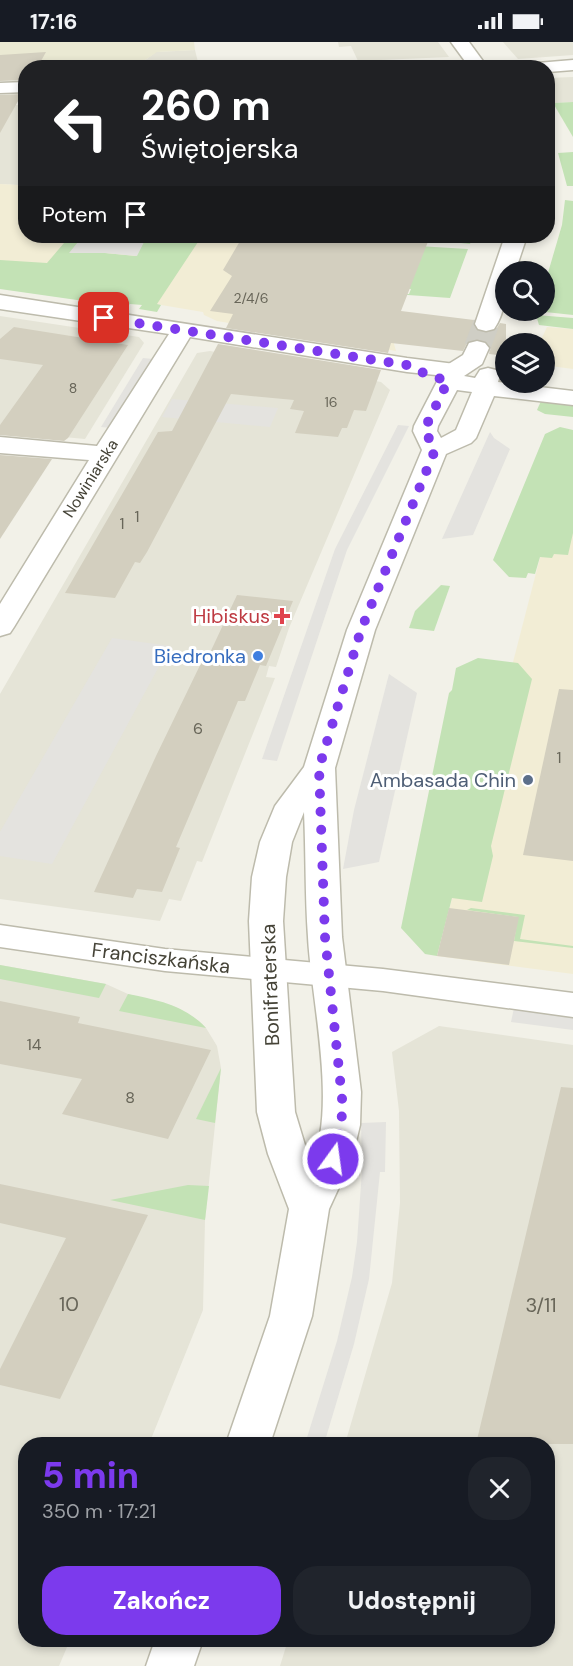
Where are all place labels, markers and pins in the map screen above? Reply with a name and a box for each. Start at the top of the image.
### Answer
pin [78,292,129,343]
place label: Hibiskus [193,603,270,629]
marker: Hibiskus [275,609,289,623]
place label: Biedronka [154,643,246,669]
marker: Biedronka [251,649,265,663]
place label: Ambasada Chin [370,767,516,793]
marker: Ambasada Chin [521,773,535,787]

